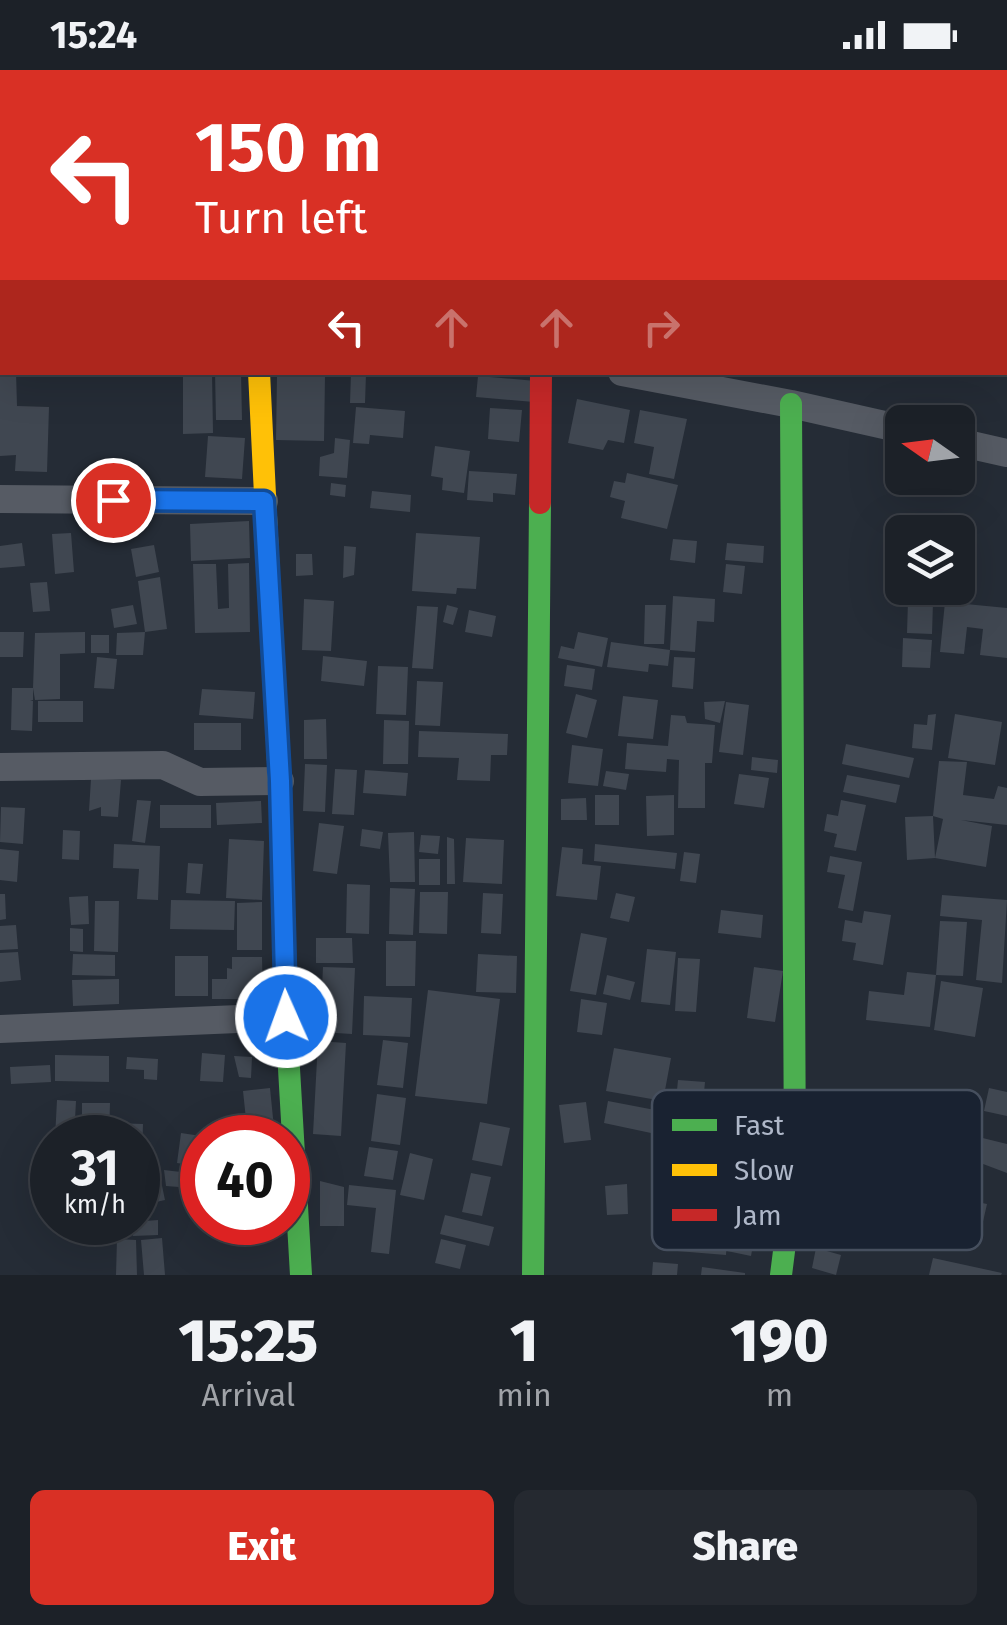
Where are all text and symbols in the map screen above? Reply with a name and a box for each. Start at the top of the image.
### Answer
text: 15:24 [50,12,137,58]
text: 150 m [195,106,382,190]
icon: left [30,110,160,240]
text: Turn left [195,191,367,245]
icon: left [319,300,374,355]
icon: ahead [424,300,479,355]
icon: ahead [529,300,584,355]
icon: right [634,300,689,355]
north arrow [885,405,975,495]
map controls [885,405,975,605]
pin [71,458,156,543]
icon: arrive [86,473,141,528]
button: layers [885,515,975,605]
position arrow [234,965,338,1069]
legend [652,1090,982,1250]
text: Fast [734,1109,785,1142]
speed limit sign: 40 [180,1115,310,1245]
text: 31 [71,1138,119,1198]
text: Slow [734,1154,794,1187]
text: km/h [64,1190,126,1220]
text: Jam [734,1199,782,1232]
text: 15:25 [178,1305,318,1377]
text: 1 [510,1305,538,1377]
text: 190 [730,1305,829,1377]
text: Arrival [201,1376,295,1414]
text: min [497,1376,552,1414]
text: m [766,1376,793,1414]
button: Exit [30,1490,494,1605]
button: Share [514,1490,977,1605]

